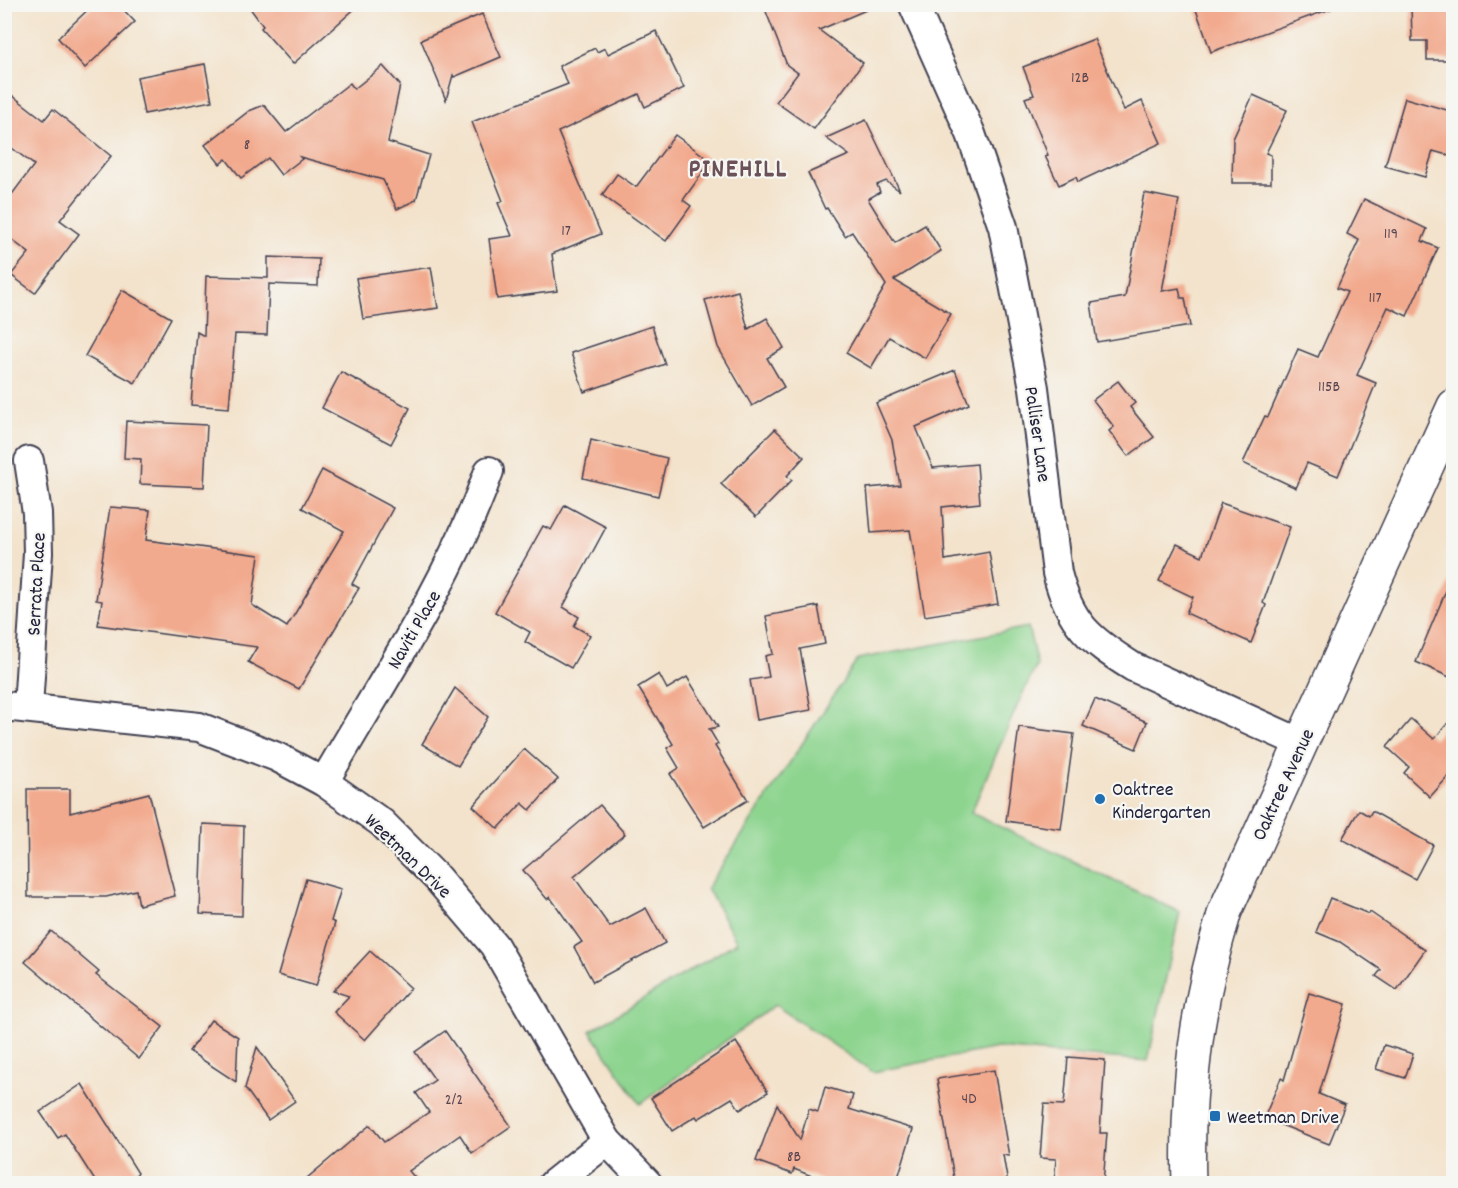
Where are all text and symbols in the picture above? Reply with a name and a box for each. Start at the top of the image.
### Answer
house number: 12B [1071,67,1089,90]
house number: 8 [244,134,250,157]
district label: PINEHILL [688,152,788,189]
house number: 17 [561,220,571,243]
house number: 119 [1384,223,1398,246]
house number: 117 [1368,287,1382,310]
house number: 115B [1318,376,1340,399]
street label: Palliser Lane [1015,385,1057,484]
street label: Serrata Place [21,532,55,636]
street label: Naviti Place [382,586,450,675]
street label: Oaktree Avenue [1247,724,1323,846]
place label: Oaktree Kindergarten [1112,777,1211,828]
marker: Oaktree Kindergarten [1093,792,1107,806]
street label: Weetman Drive [357,808,457,906]
house number: 4D [962,1088,976,1111]
house number: 2/2 [445,1089,463,1112]
place label: Weetman Drive [1227,1105,1339,1133]
marker: Weetman Drive [1208,1109,1222,1123]
house number: 8B [787,1146,801,1169]

